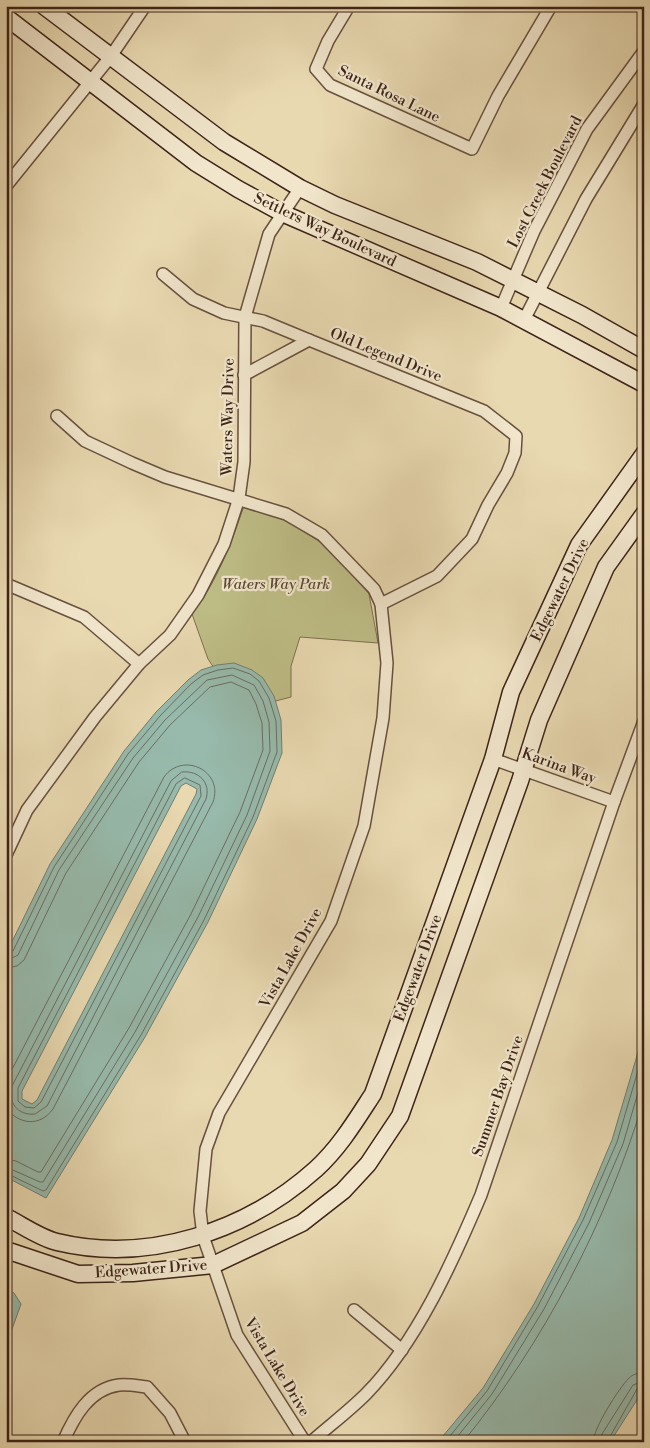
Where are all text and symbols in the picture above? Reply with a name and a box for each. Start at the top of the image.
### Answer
street label: Santa Rosa Lane [335,61,443,127]
street label: Lost Creek Boulevard [503,112,587,251]
street label: Settlers Way Boulevard [251,189,400,272]
street label: Old Legend Drive [327,324,445,386]
street label: Waters Way Drive [217,358,239,477]
street label: Edgewater Drive [527,535,593,645]
park label: Waters Way Park [222,575,330,594]
street label: Karina Way [519,744,600,788]
street label: Vista Lake Drive [255,904,326,1012]
street label: Edgewater Drive [390,912,446,1024]
street label: Summer Bay Drive [468,1033,528,1159]
street label: Edgewater Drive [94,1256,208,1282]
street label: Vista Lake Drive [240,1313,314,1420]

